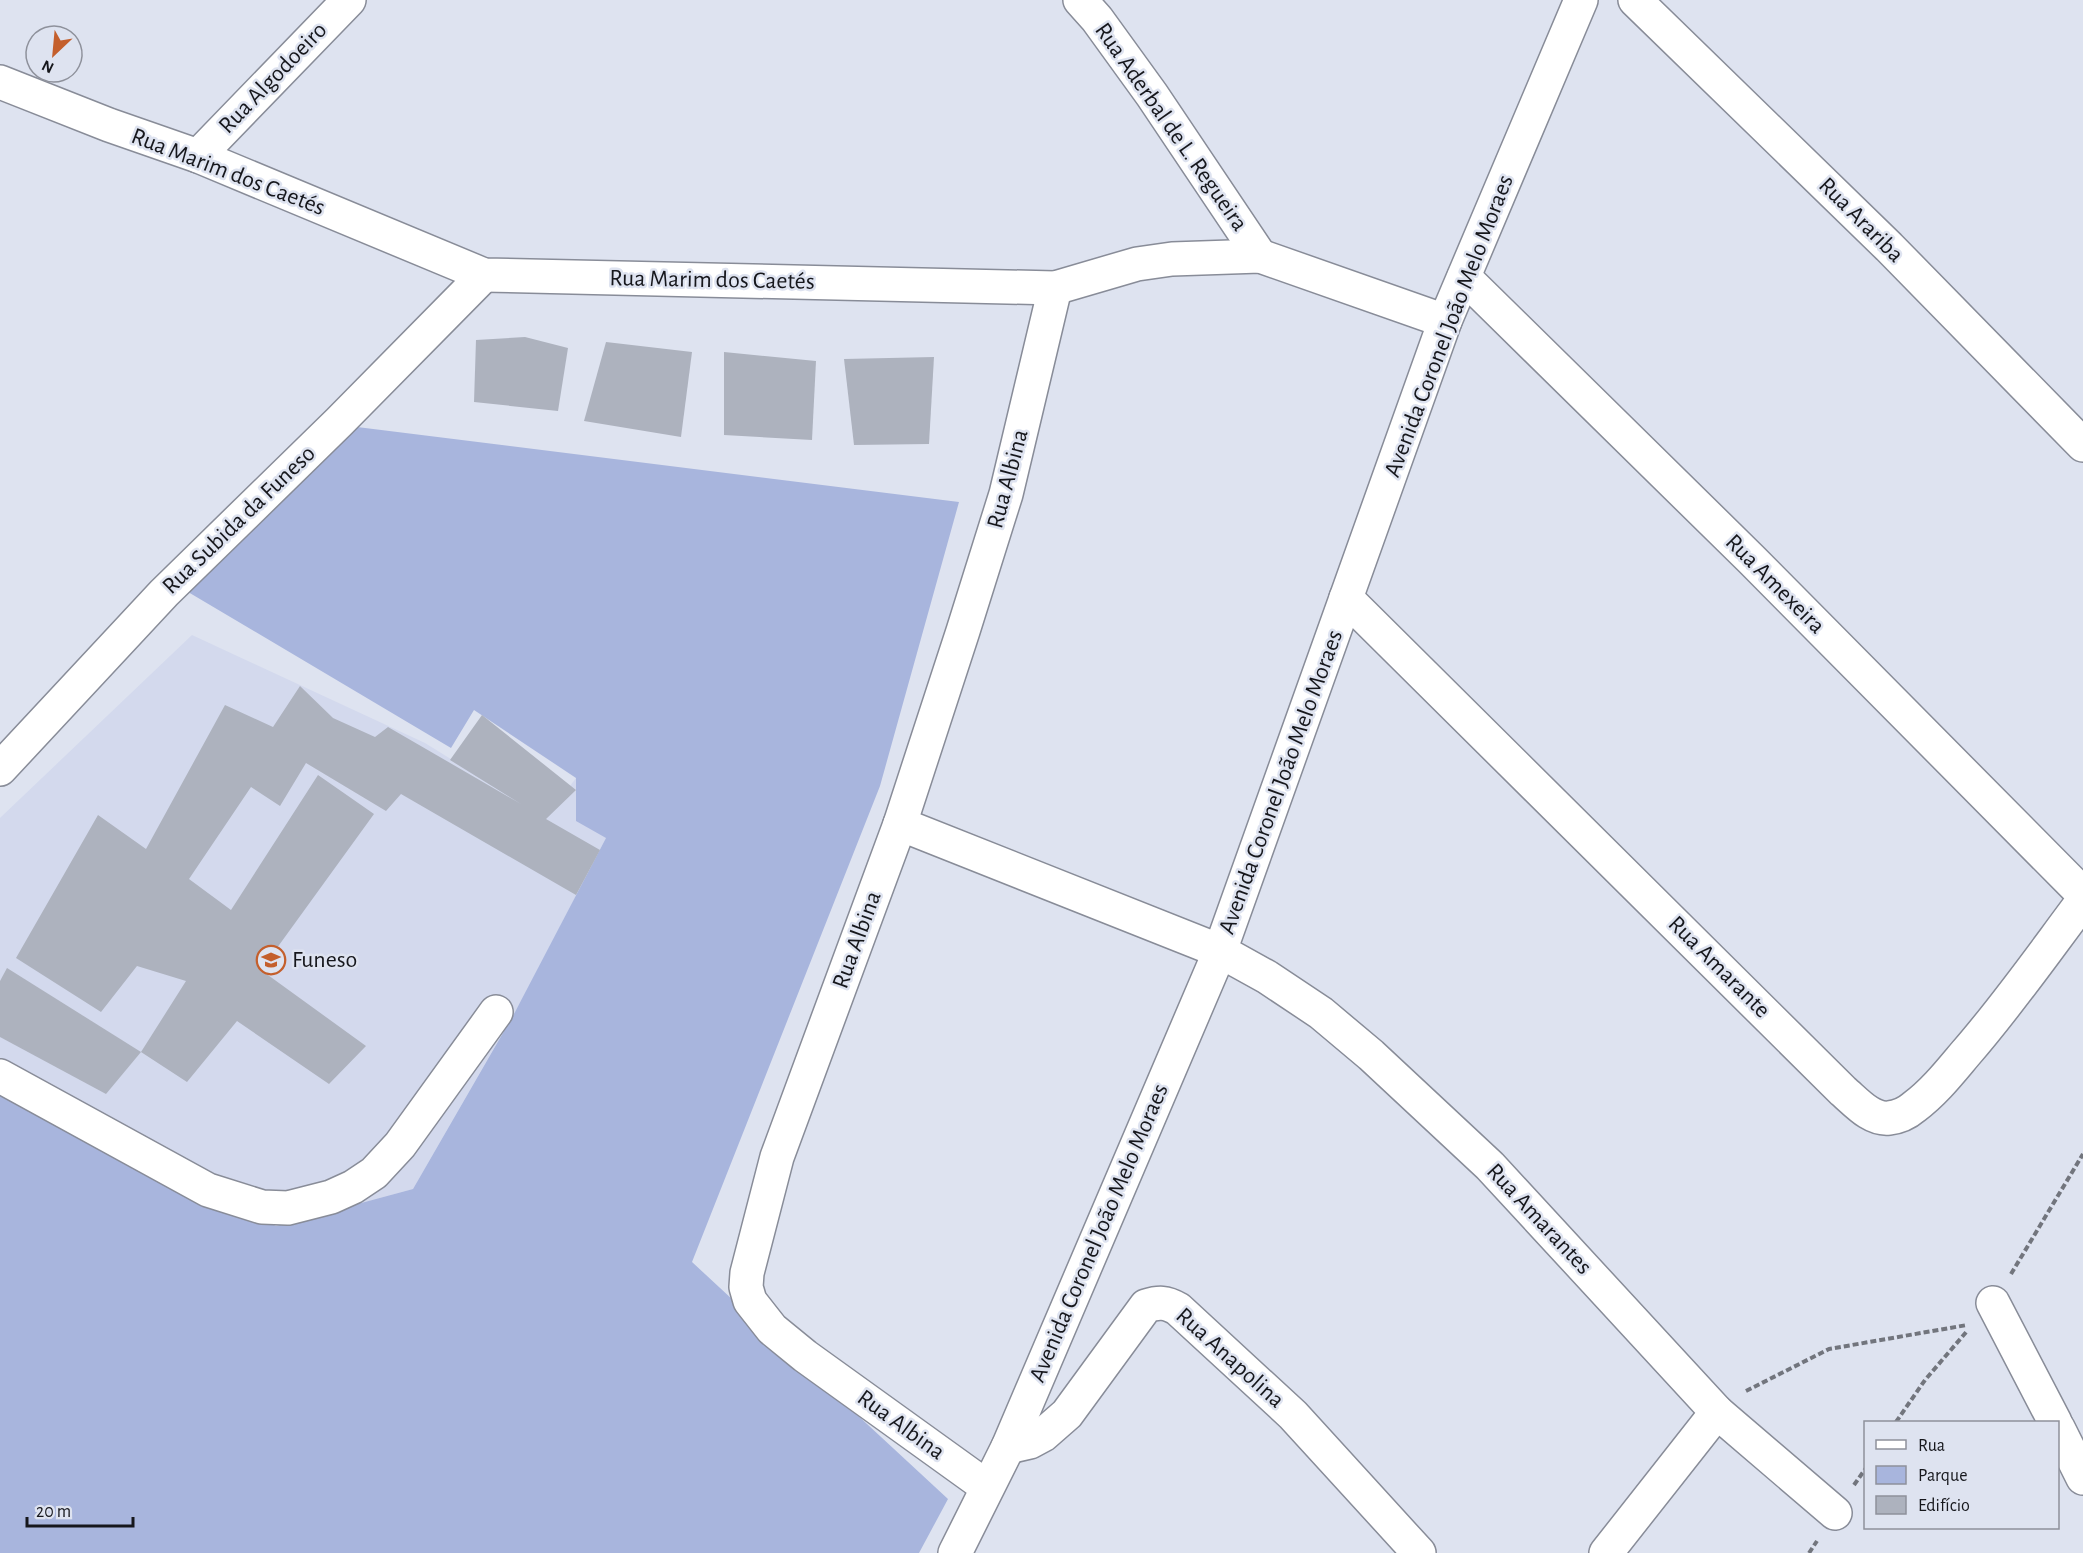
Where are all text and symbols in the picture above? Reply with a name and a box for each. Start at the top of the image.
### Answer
street label: Rua Algodoeiro [214,18,332,138]
street label: Rua Aderbal de L. Regueira [1090,19,1252,235]
north arrow [24,24,84,84]
text: N [39,57,56,76]
street label: Rua Marim dos Caetés [128,124,328,220]
street label: Avenida Coronel João Melo Moraes [1380,172,1518,480]
street label: Rua Arariba [1814,173,1908,267]
street label: Rua Marim dos Caetés [609,266,815,294]
street label: Rua Albina [983,427,1033,531]
street label: Rua Subida da Funeso [158,441,320,599]
street label: Rua Amexeira [1721,530,1829,638]
street label: Avenida Coronel João Melo Moraes [1215,627,1347,937]
street label: Rua Albina [828,888,886,992]
street label: Rua Amarante [1664,912,1774,1022]
school or university icon: Funeso [255,944,287,976]
place label: Funeso [292,948,357,972]
street label: Avenida Coronel João Melo Moraes [1025,1080,1173,1386]
street label: Rua Amarantes [1482,1159,1596,1279]
street label: Rua Anapolina [1171,1303,1289,1413]
street label: Rua Albina [853,1385,949,1465]
legend [1864,1421,2059,1529]
text: Rua [1918,1437,1945,1455]
text: Parque [1918,1467,1967,1485]
scale bar [27,1490,134,1528]
text: Edifício [1918,1497,1970,1515]
text: 20 m [36,1503,71,1521]

